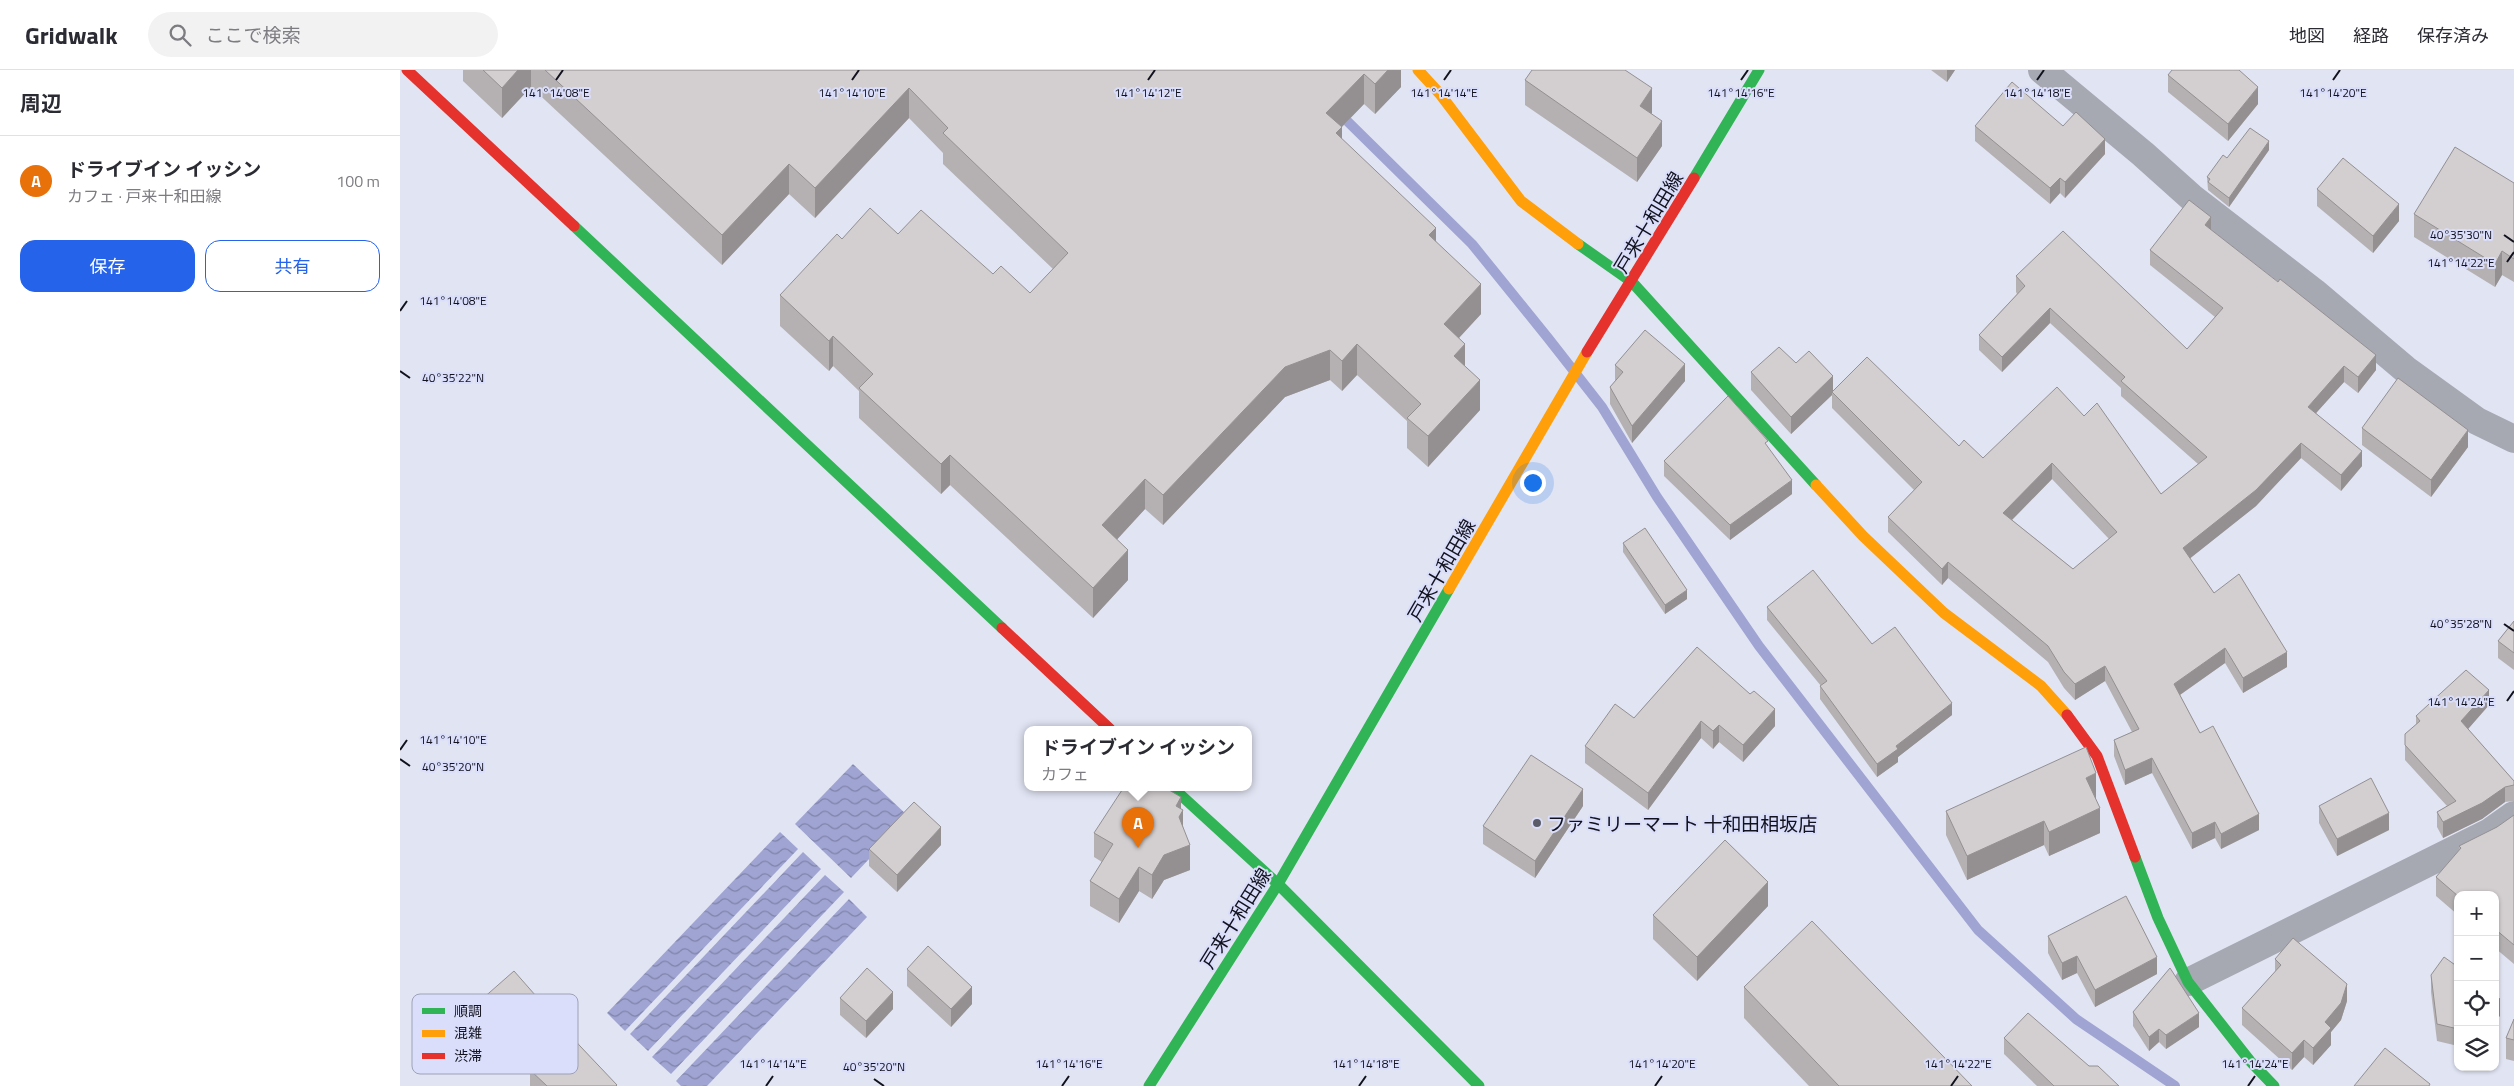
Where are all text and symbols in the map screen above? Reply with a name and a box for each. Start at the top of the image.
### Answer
search box [148,12,498,57]
text: Gridwalk [25,17,118,53]
text: ここで検索 [206,20,301,49]
icon: search [166,21,194,49]
text: 地図 [2289,22,2325,49]
text: 経路 [2353,22,2389,49]
text: 保存済み [2417,22,2489,49]
text: 141°14'08"E [522,83,590,102]
text: 141°14'10"E [818,83,886,102]
text: 141°14'12"E [1114,83,1182,102]
text: 141°14'14"E [1410,83,1478,102]
text: 141°14'16"E [1707,83,1775,102]
text: 141°14'18"E [2003,83,2071,102]
text: 141°14'20"E [2299,83,2367,102]
text: 周辺 [20,87,62,119]
text: ドライブイン イッシン [67,154,261,183]
street label: 戸来十和田線 [1606,166,1690,278]
text: A [31,169,41,193]
text: 100 m [336,169,380,193]
text: カフェ · 戸来十和田線 [67,184,222,208]
text: 40°35'30"N [2430,225,2492,244]
button: 保存 [20,240,195,292]
button: 共有 [205,240,380,292]
text: 141°14'22"E [2427,253,2495,272]
text: 141°14'08"E [419,291,487,310]
text: 40°35'22"N [422,368,484,387]
your location [1520,470,1546,496]
street label: 戸来十和田線 [1400,513,1482,627]
text: 40°35'28"N [2430,614,2492,633]
text: 141°14'24"E [2427,692,2495,711]
popup [1024,726,1252,791]
text: 141°14'10"E [419,730,487,749]
text: ドライブイン イッシン [1041,732,1235,761]
text: 40°35'20"N [422,757,484,776]
text: カフェ [1041,762,1089,786]
pin: A [1122,807,1154,848]
place label: ファミリーマート 十和田相坂店 [1547,809,1817,838]
marker: ファミリーマート 十和田相坂店 [1531,817,1543,829]
street label: 戸来十和田線 [1192,862,1278,974]
map controls [2454,891,2499,1071]
button: + [2454,891,2499,936]
button: − [2454,936,2499,981]
button: locate [2454,981,2499,1026]
legend [412,994,578,1074]
text: 順調 [454,1000,482,1021]
text: 混雑 [454,1022,482,1043]
button: layers [2454,1026,2499,1071]
text: 渋滞 [454,1045,482,1066]
text: 141°14'14"E [739,1054,807,1073]
text: 141°14'16"E [1035,1054,1103,1073]
text: 141°14'18"E [1332,1054,1400,1073]
text: 141°14'20"E [1628,1054,1696,1073]
text: 141°14'22"E [1924,1054,1992,1073]
text: 141°14'24"E [2221,1054,2289,1073]
text: 40°35'20"N [843,1057,905,1076]

